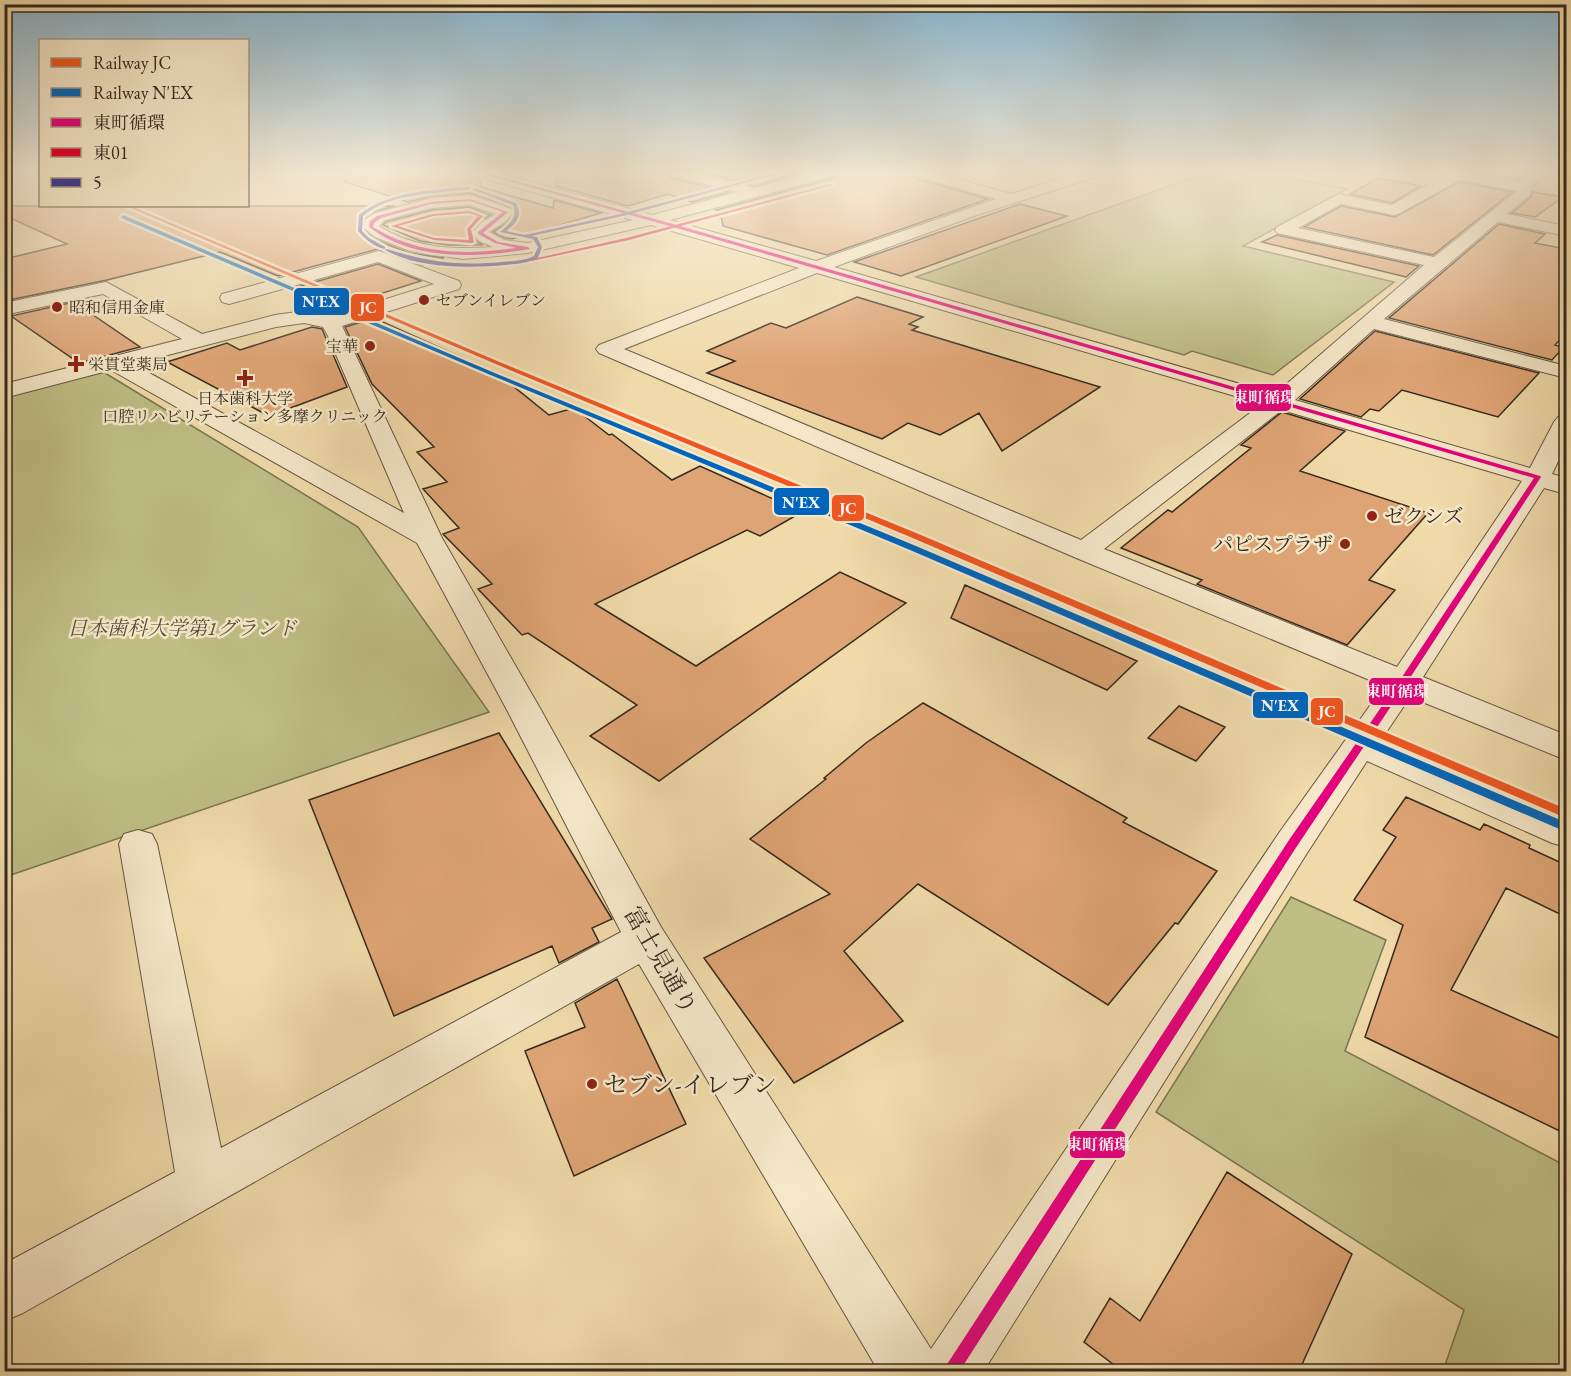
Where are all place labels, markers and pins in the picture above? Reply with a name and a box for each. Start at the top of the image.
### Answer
place label: セブンイレブン [436,290,546,311]
marker: セブンイレブン [417,293,431,307]
place label: 昭和信用金庫 [69,297,165,318]
marker: 昭和信用金庫 [50,300,64,314]
place label: 宝華 [326,336,358,357]
marker: 宝華 [363,339,377,353]
place label: 栄貫堂薬局 [88,354,168,375]
marker: 栄貫堂薬局 [69,357,83,371]
marker: 日本歯科大学 口腔リハビリテーション多摩クリニック [236,369,254,387]
place label: 日本歯科大学 口腔リハビリテーション多摩クリニック [102,388,388,427]
place label: ゼクシズ [1384,503,1463,529]
marker: ゼクシズ [1365,509,1379,523]
place label: パピスプラザ [1213,531,1333,557]
marker: パピスプラザ [1338,537,1352,551]
place label: セブン-イレブン [604,1069,777,1100]
marker: セブン-イレブン [585,1077,599,1091]

